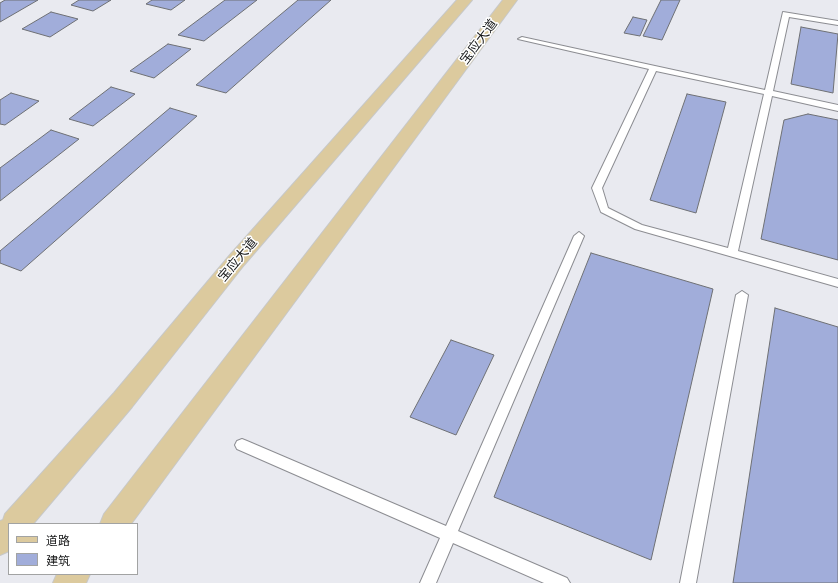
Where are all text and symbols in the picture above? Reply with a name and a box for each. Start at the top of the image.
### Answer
street label: 宝应大道 [457,17,501,67]
street label: 宝应大道 [215,235,261,285]
legend [8,523,138,575]
text: 道路 [46,534,70,548]
text: 建筑 [46,554,70,568]

